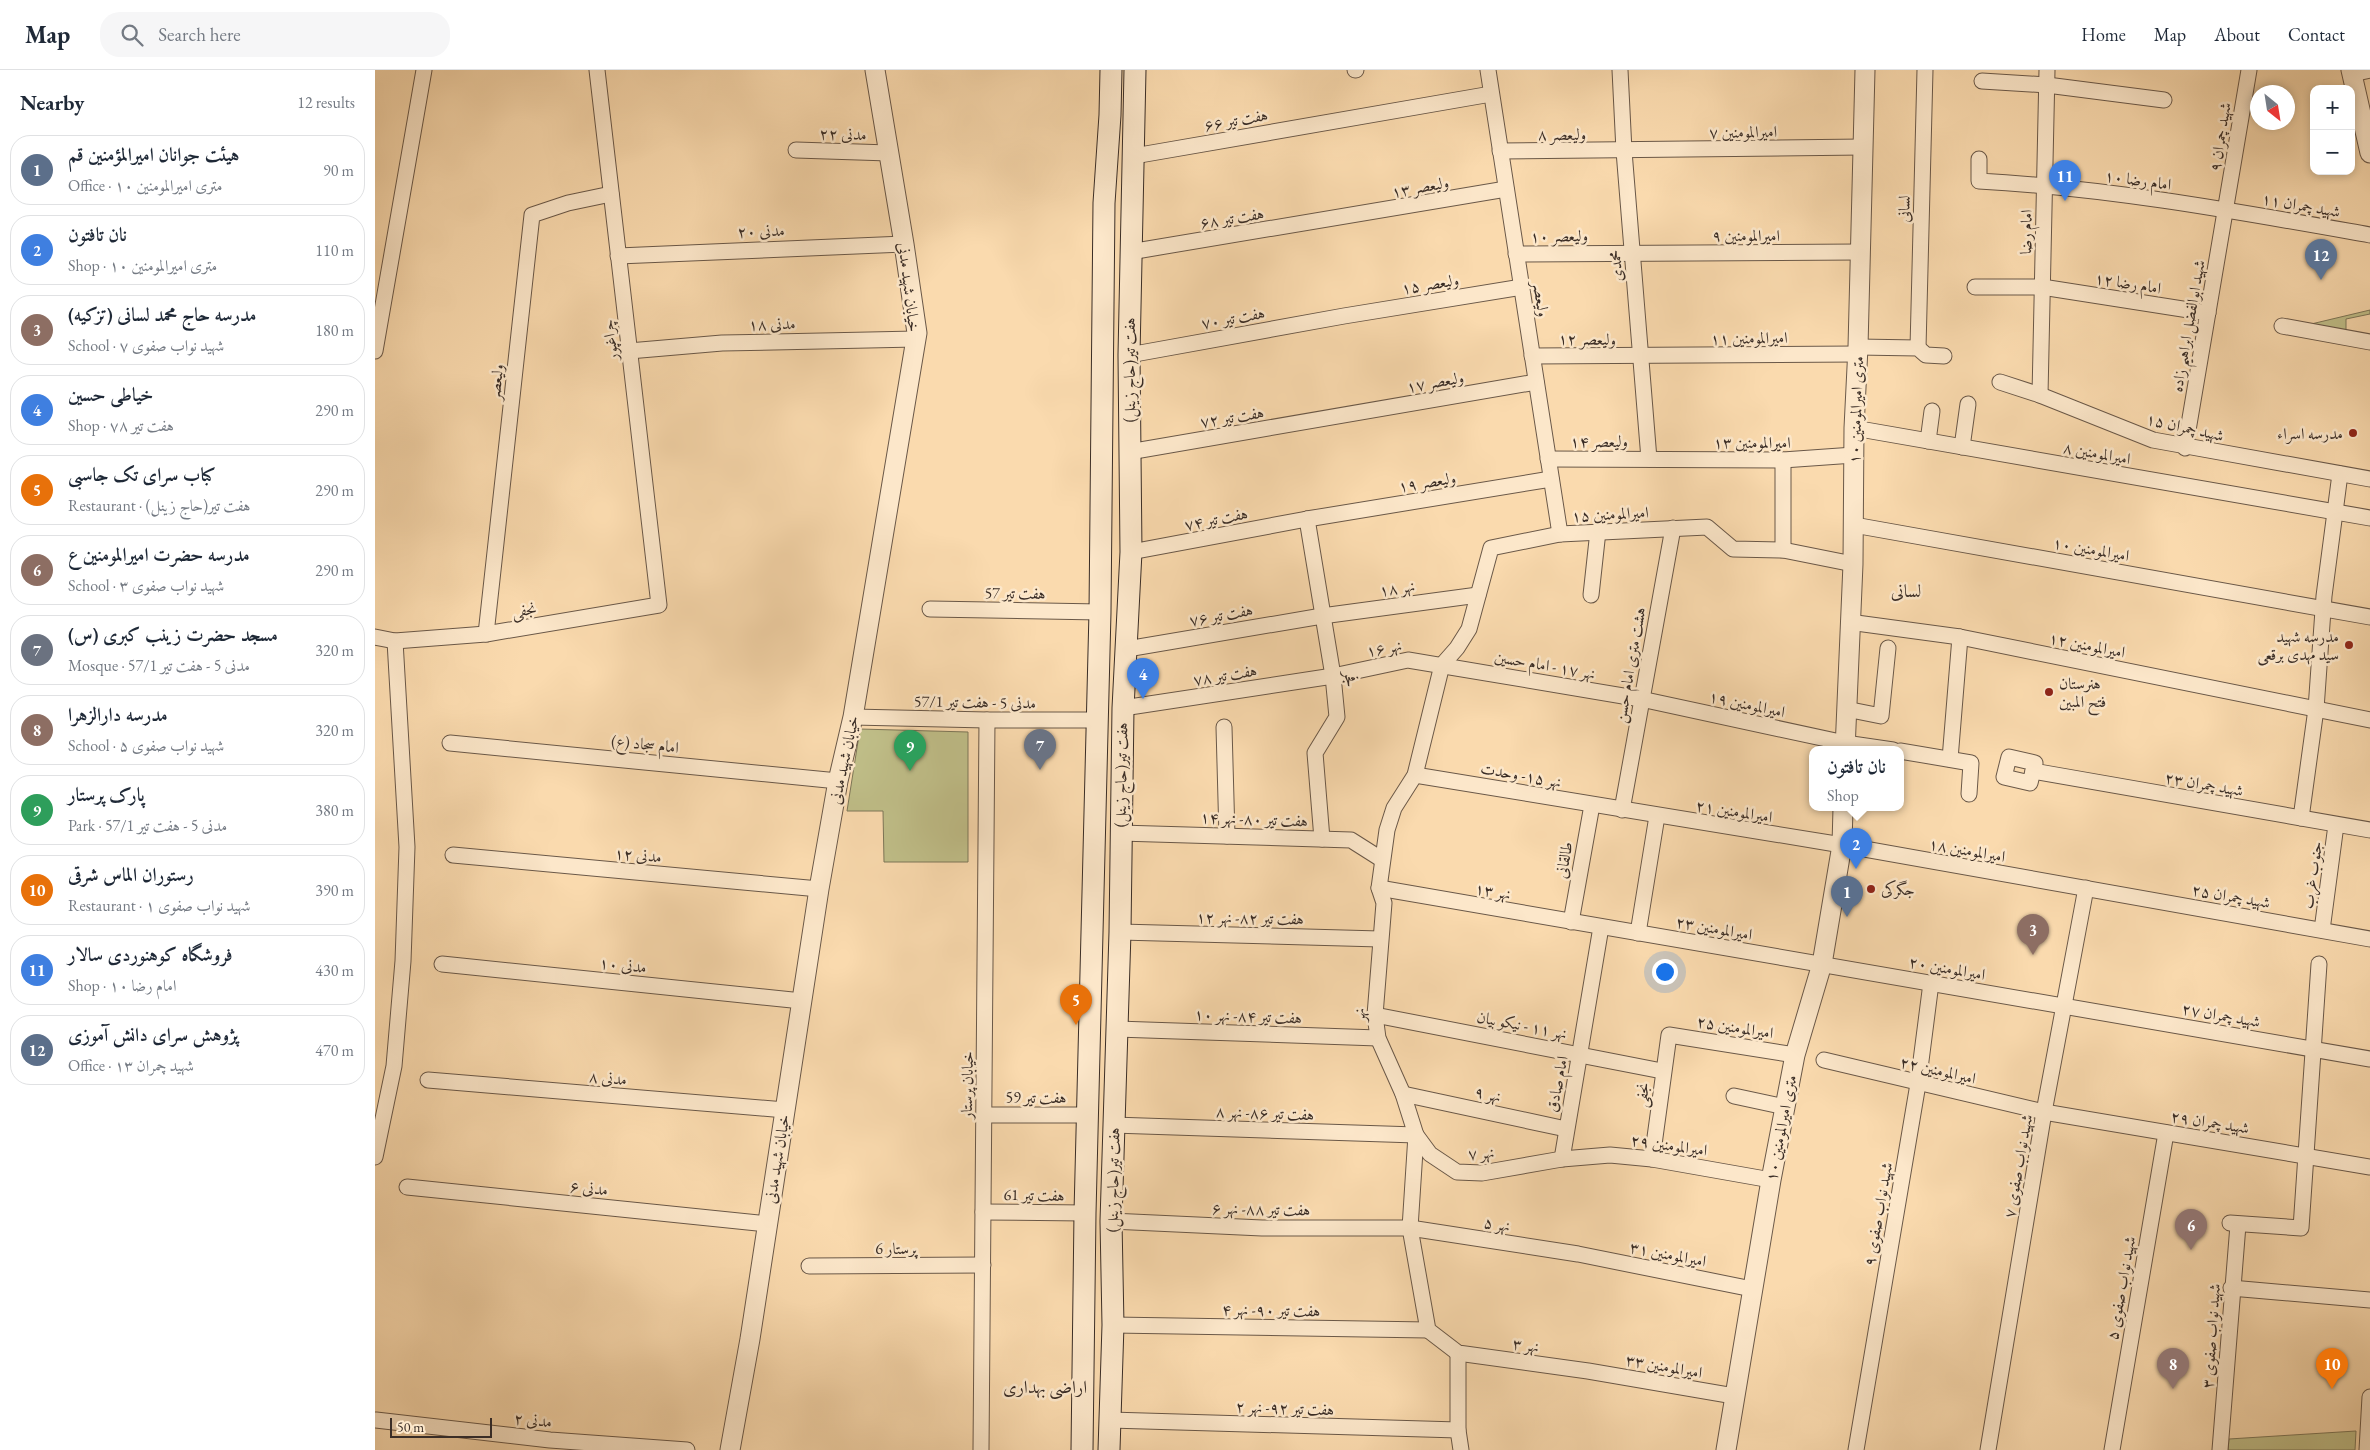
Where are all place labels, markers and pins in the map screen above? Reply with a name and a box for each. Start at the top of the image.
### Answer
pin: 11 [2049,160,2081,201]
pin: 12 [2305,239,2337,280]
place label: مدرسه اسراء [2277,423,2343,444]
marker: مدرسه اسراء [2347,427,2359,439]
place label: مدرسه شهید سید مهدی برقعی [2257,626,2339,666]
marker: مدرسه شهید سید مهدی برقعی [2343,639,2355,651]
pin: 4 [1127,658,1159,699]
place label: هنرستان فتح المبین [2059,673,2106,716]
marker: هنرستان فتح المبین [2043,686,2055,698]
pin: 7 [1024,729,1056,770]
pin: 9 [894,730,926,771]
pin: 2 [1840,828,1872,869]
pin: 1 [1831,876,1863,917]
place label: جگرکی [1881,879,1915,900]
marker: جگرکی [1865,883,1877,895]
pin: 3 [2017,914,2049,955]
pin: 5 [1060,984,1092,1025]
pin: 6 [2175,1209,2207,1250]
pin: 8 [2157,1348,2189,1389]
pin: 10 [2316,1348,2348,1389]

